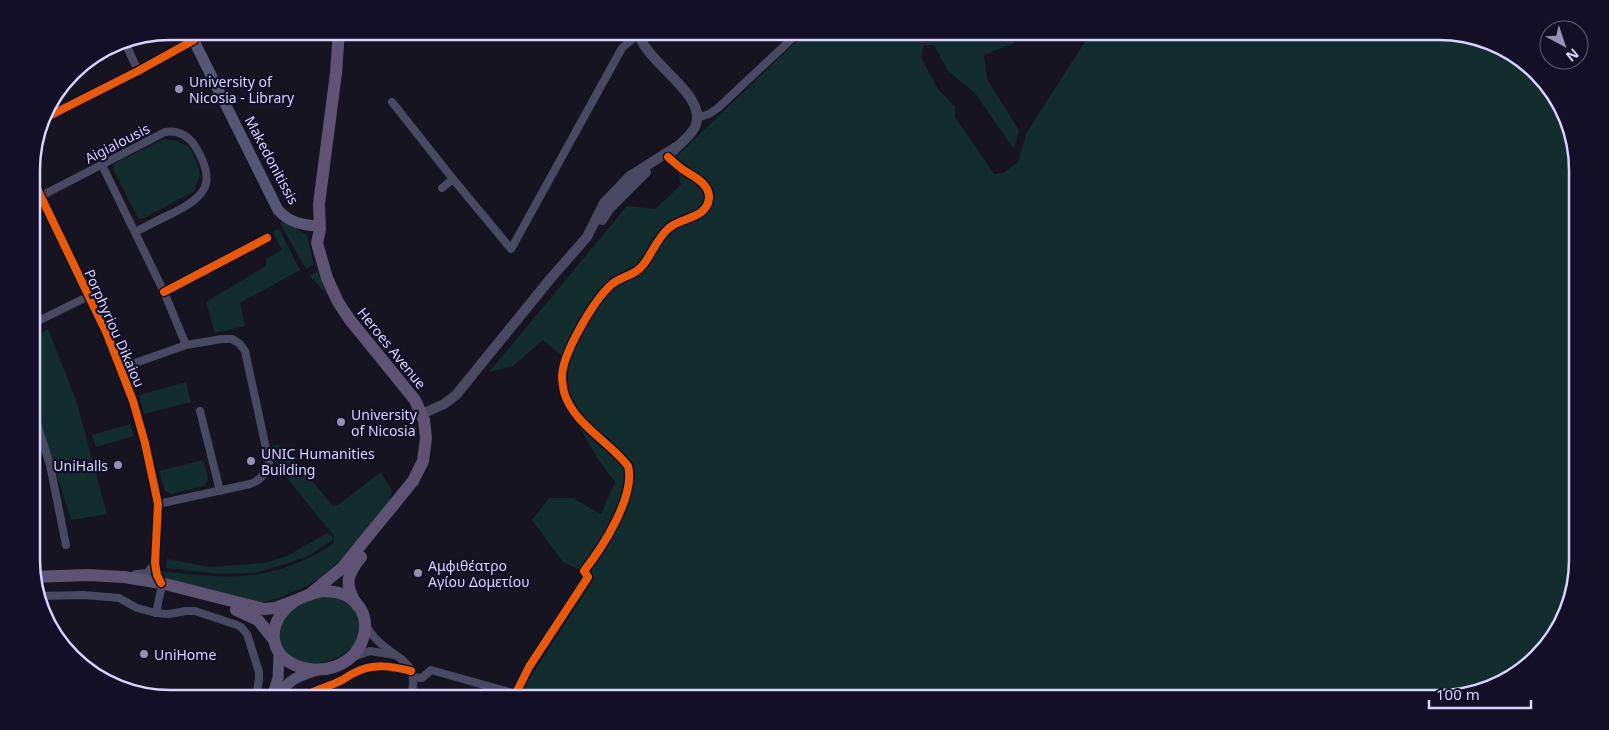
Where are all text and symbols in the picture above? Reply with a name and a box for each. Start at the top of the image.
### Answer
north arrow [1539,20,1589,70]
text: N [1562,44,1583,66]
place label: University of Nicosia - Library [189,72,295,107]
marker: University of Nicosia - Library [173,83,185,95]
street label: Makedonitissis [241,112,303,208]
street label: Aigialousis [81,118,153,167]
street label: Porphyriou Dikaiou [80,266,150,390]
street label: Heroes Avenue [353,303,431,393]
place label: University of Nicosia [351,405,418,440]
marker: University of Nicosia [335,416,347,428]
place label: UNIC Humanities Building [261,444,375,479]
marker: UNIC Humanities Building [245,455,257,467]
place label: UniHalls [53,456,108,475]
marker: UniHalls [112,459,124,471]
place label: Αμφιθέατρο Αγίου Δομετίου [428,556,530,591]
marker: Αμφιθέατρο Αγίου Δομετίου [412,567,424,579]
place label: UniHome [154,645,216,664]
marker: UniHome [138,648,150,660]
scale bar [1429,678,1532,710]
text: 100 m [1436,684,1480,704]

